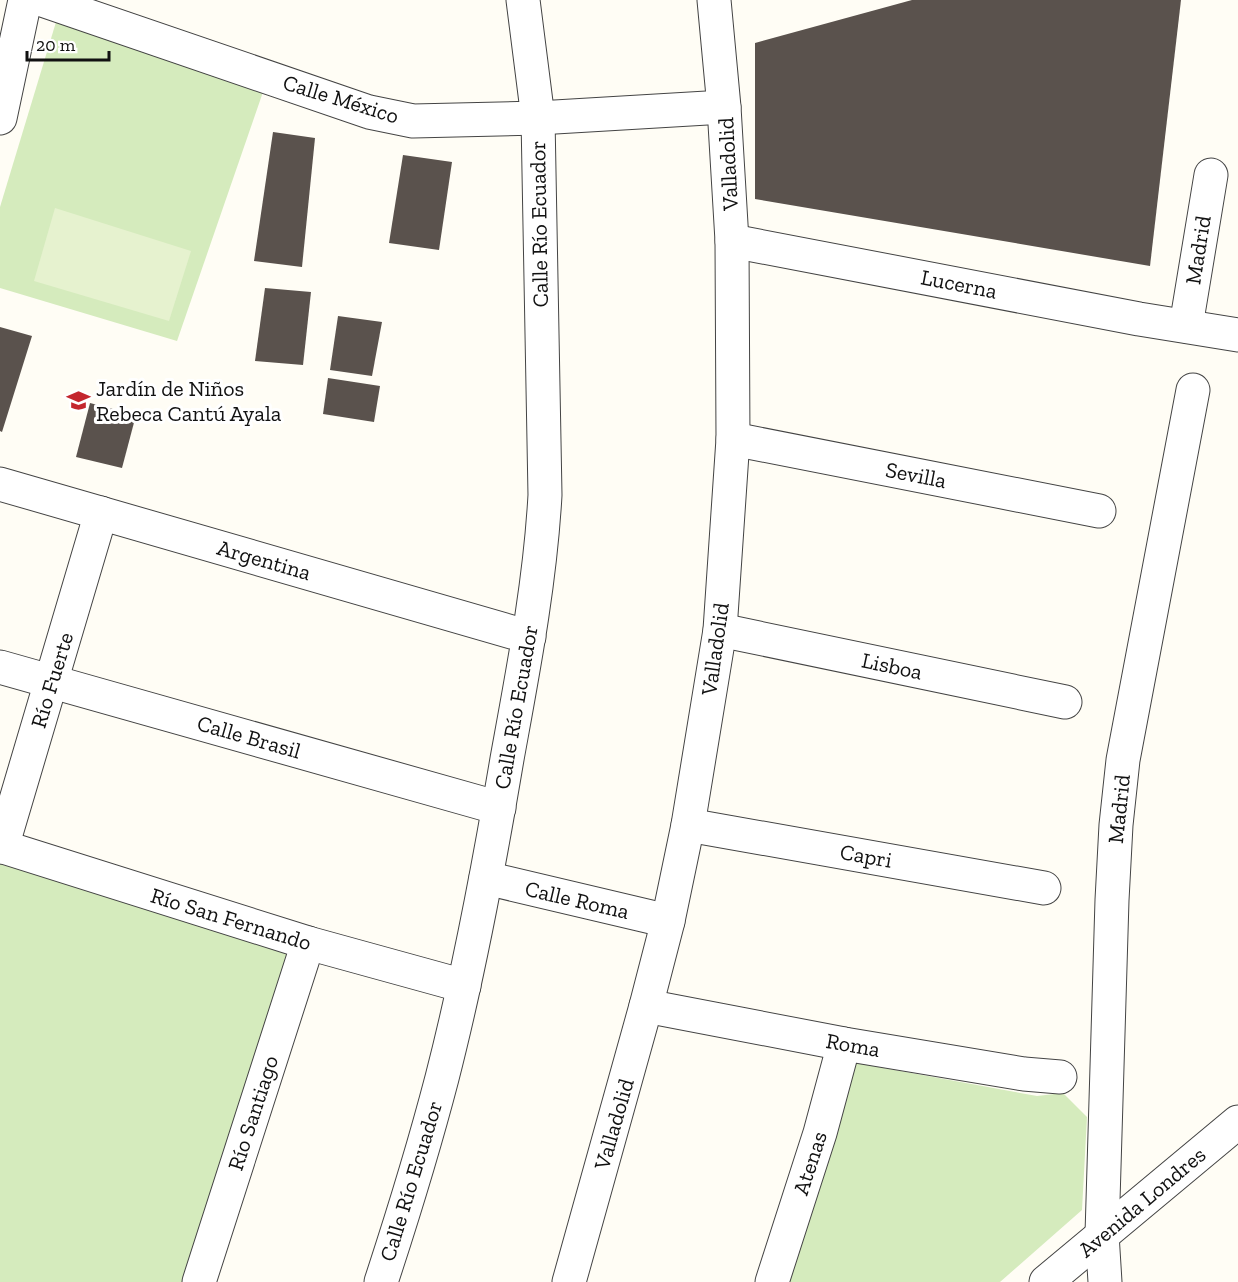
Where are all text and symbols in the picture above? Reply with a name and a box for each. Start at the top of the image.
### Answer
scale bar [27,24,110,62]
text: 20 m [36,34,76,56]
street label: Calle México [280,69,402,129]
street label: Valladolid [712,117,744,212]
street label: Calle Río Ecuador [524,140,554,308]
street label: Madrid [1179,214,1217,286]
street label: Lucerna [919,263,1000,305]
place label: Jardín de Niños Rebeca Cantú Ayala [96,375,282,427]
school or university icon: Jardín de Niños Rebeca Cantú Ayala [65,388,91,414]
street label: Sevilla [883,456,949,494]
street label: Argentina [214,534,314,586]
street label: Valladolid [695,601,735,698]
street label: Calle Río Ecuador [488,623,544,791]
street label: Río Fuerte [25,629,79,731]
street label: Lisboa [859,646,925,686]
street label: Calle Brasil [194,709,304,765]
street label: Madrid [1102,773,1136,845]
street label: Capri [838,838,894,874]
street label: Calle Roma [522,875,632,925]
street label: Río San Fernando [147,882,315,956]
street label: Roma [824,1027,882,1063]
street label: Río Santiago [222,1052,284,1174]
street label: Valladolid [588,1075,640,1174]
street label: Calle Río Ecuador [374,1097,448,1265]
street label: Atenas [787,1128,833,1198]
street label: Avenida Londres [1073,1141,1211,1263]

